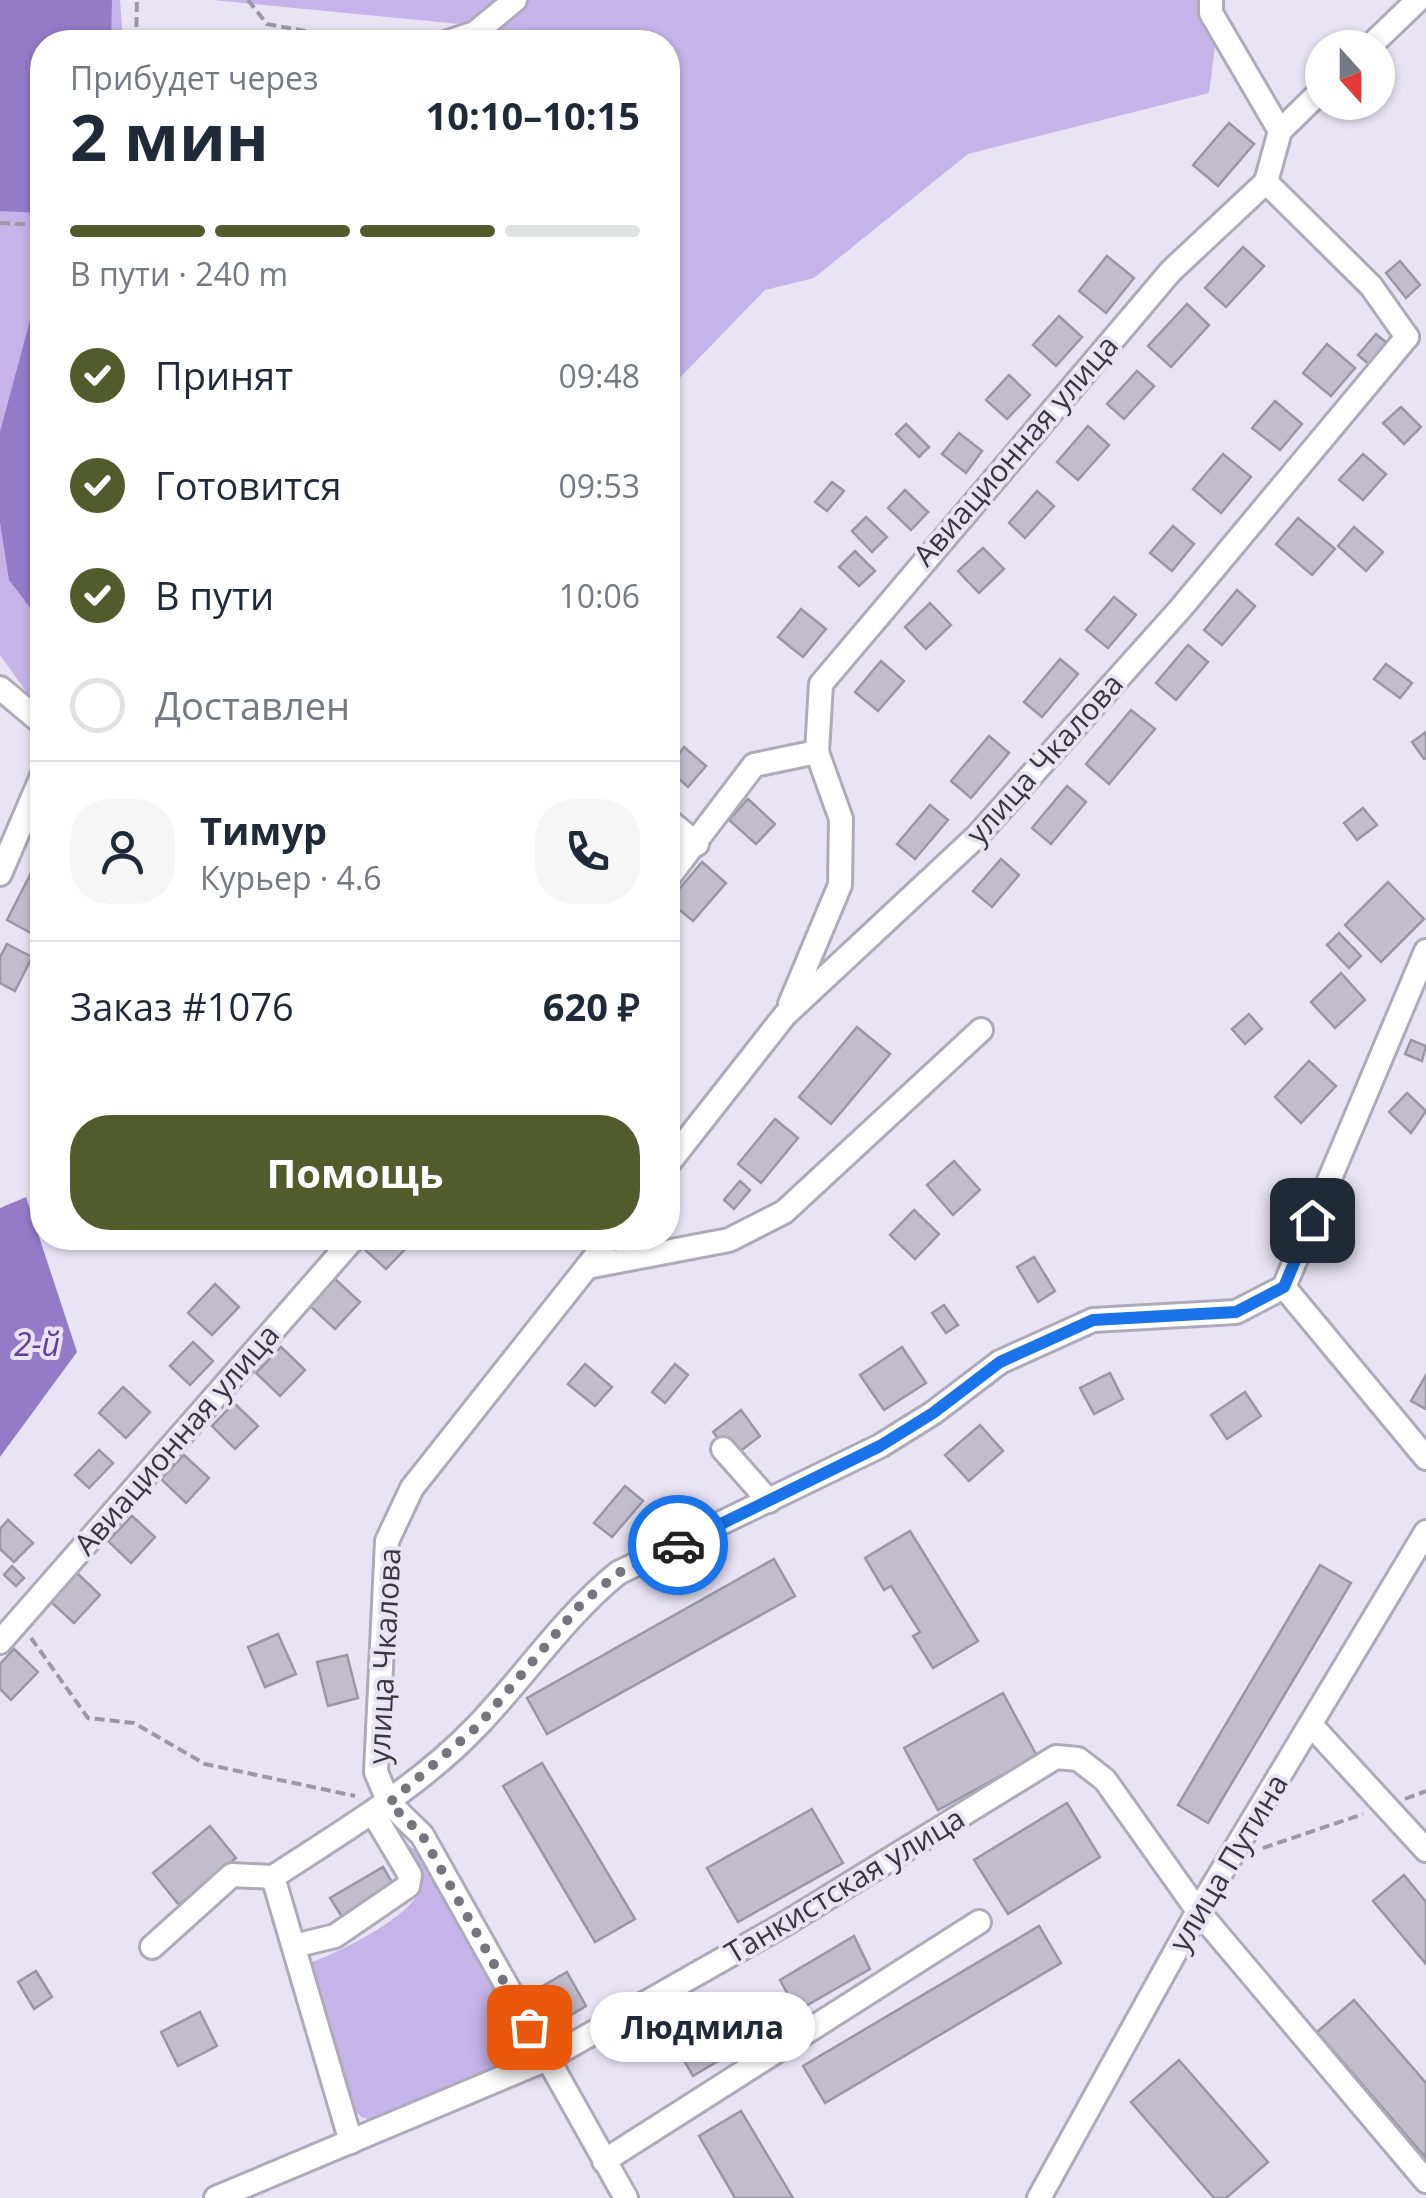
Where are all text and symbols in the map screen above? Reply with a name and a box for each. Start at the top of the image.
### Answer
north arrow [1305,30,1395,120]
map controls [1305,30,1395,120]
text: Прибудет через [70,56,318,99]
text: 10:10–10:15 [426,89,640,141]
text: 2 мин [70,92,269,180]
text: В пути · 240 m [70,252,288,295]
street label: Авиационная улица [903,326,1127,574]
icon: check [70,348,125,403]
text: Принят [155,349,293,401]
text: 09:48 [558,354,640,397]
icon: check [70,458,125,513]
text: Готовится [155,459,341,511]
text: 09:53 [558,464,640,507]
icon: check [70,568,125,623]
text: В пути [155,569,274,621]
text: 10:06 [558,574,640,617]
street label: улица Чкалова [956,664,1132,852]
text: Доставлен [155,679,350,731]
button: person [70,799,175,904]
button: phone [535,799,640,904]
text: Тимур [200,804,327,856]
text: Курьер · 4.6 [200,856,382,899]
text: Заказ #1076 [70,980,294,1032]
text: 620 ₽ [543,980,640,1032]
button: Помощь [70,1115,640,1230]
pin [1270,1178,1355,1263]
icon: home [1285,1193,1340,1248]
street label: Авиационная улица [64,1315,288,1563]
water label: 2-й [14,1322,60,1365]
courier [628,1495,728,1595]
icon: car [651,1518,706,1573]
street label: улица Чкалова [357,1547,410,1765]
street label: улица Путина [1159,1766,1297,1959]
street label: Танкистская улица [717,1797,972,1973]
pin [487,1985,572,2070]
callout: Людмила [589,1992,814,2062]
icon: bag [502,2000,557,2055]
text: Людмила [621,2005,784,2048]

